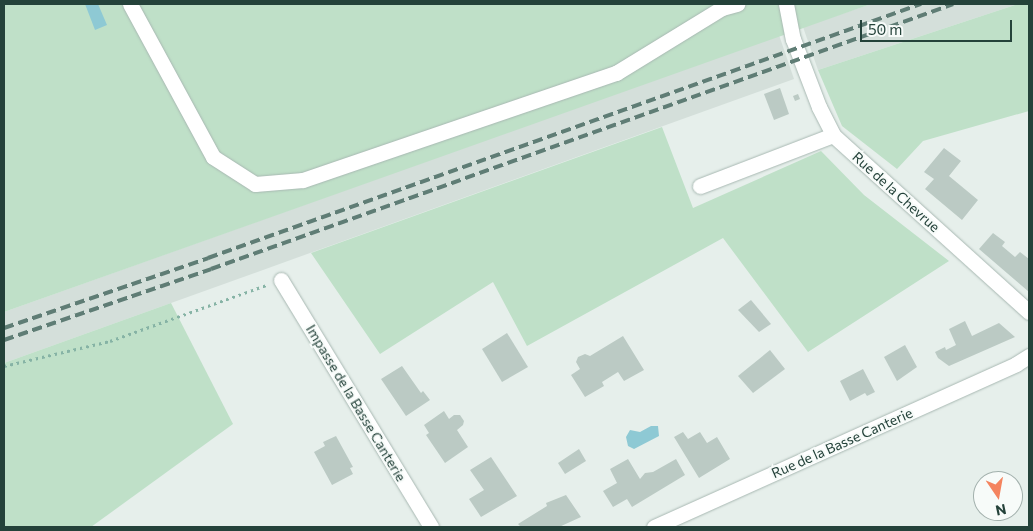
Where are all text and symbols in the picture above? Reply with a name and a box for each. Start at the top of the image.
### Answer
scale bar [863,10,1016,42]
text: 50 m [868,20,902,38]
street label: Rue de la Chevrue [849,148,943,236]
street label: Impasse de la Basse Canterie [302,322,410,484]
street label: Rue de la Basse Canterie [769,404,915,482]
north arrow [973,471,1023,521]
text: N [994,501,1008,520]

